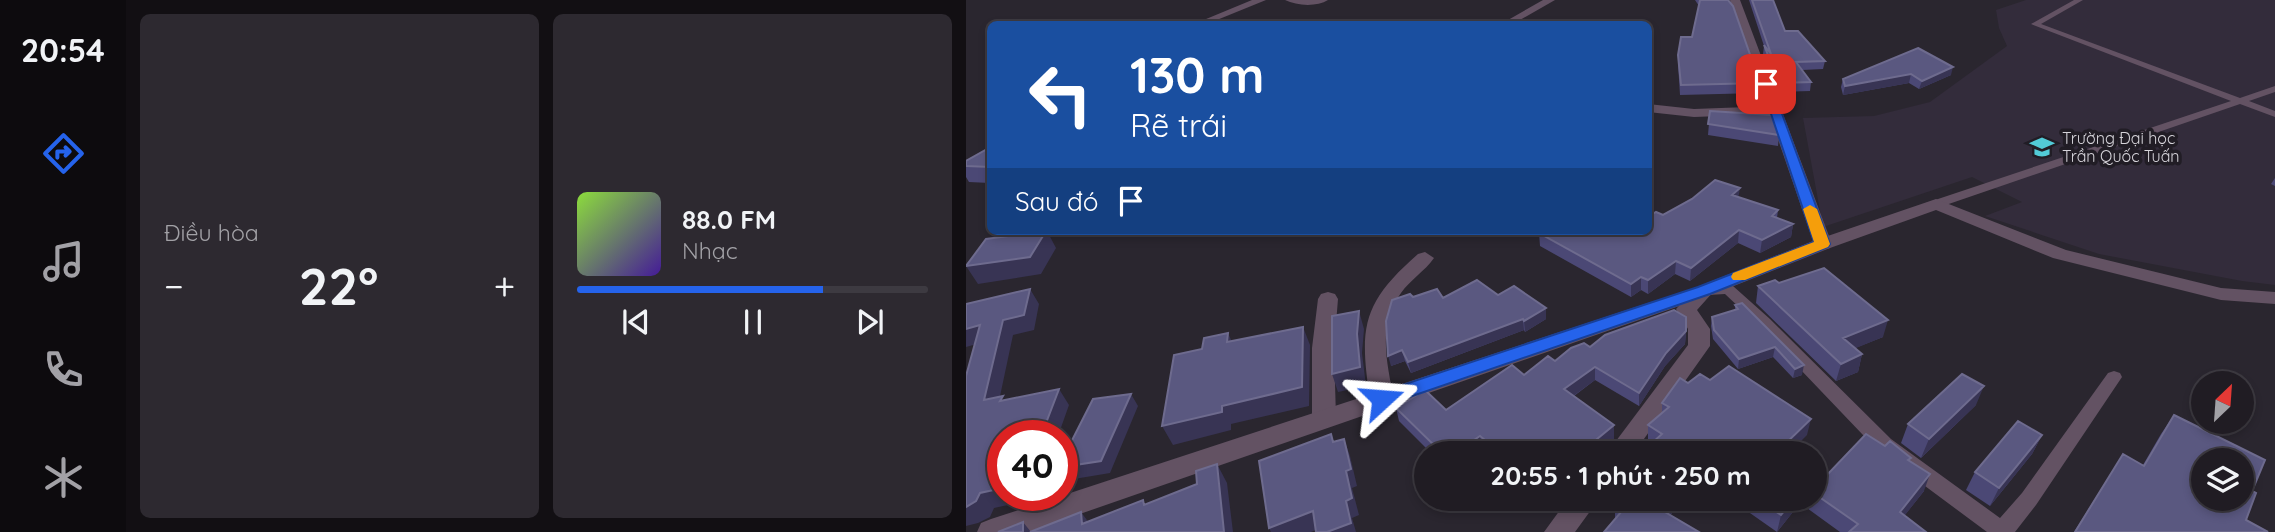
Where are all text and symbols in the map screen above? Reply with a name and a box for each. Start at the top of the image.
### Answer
text: 20:54 [21,30,105,70]
text: 130 m [1130,44,1264,105]
icon: left [1015,49,1106,140]
pin [1736,54,1796,114]
icon: arrive [1747,65,1785,103]
text: Rẽ trái [1130,105,1227,145]
place label: Trường Đại học Trần Quốc Tuấn [2062,128,2180,166]
icon: directions [39,129,88,178]
school or university icon: Trường Đại học Trần Quốc Tuấn [2028,133,2056,161]
icon: arrive [1112,182,1150,220]
text: Sau đó [1015,185,1098,218]
text: 88.0 FM [682,203,776,236]
text: Điều hòa [164,218,259,247]
text: Nhạc [682,236,738,265]
icon: music [39,237,88,286]
text: 22° [299,253,378,318]
text: − [164,262,184,310]
text: + [494,262,515,310]
icon: previous [617,303,655,341]
icon: pause [734,303,772,341]
icon: next [851,303,889,341]
icon: phone [39,345,88,394]
position arrow [1345,362,1419,436]
north arrow [2191,371,2254,434]
map controls [2191,371,2254,511]
speed limit sign: 40 [987,420,1078,511]
button: layers [2191,448,2254,511]
icon: climate [39,453,88,502]
text: 20:55 · 1 phút · 250 m [1490,459,1751,492]

